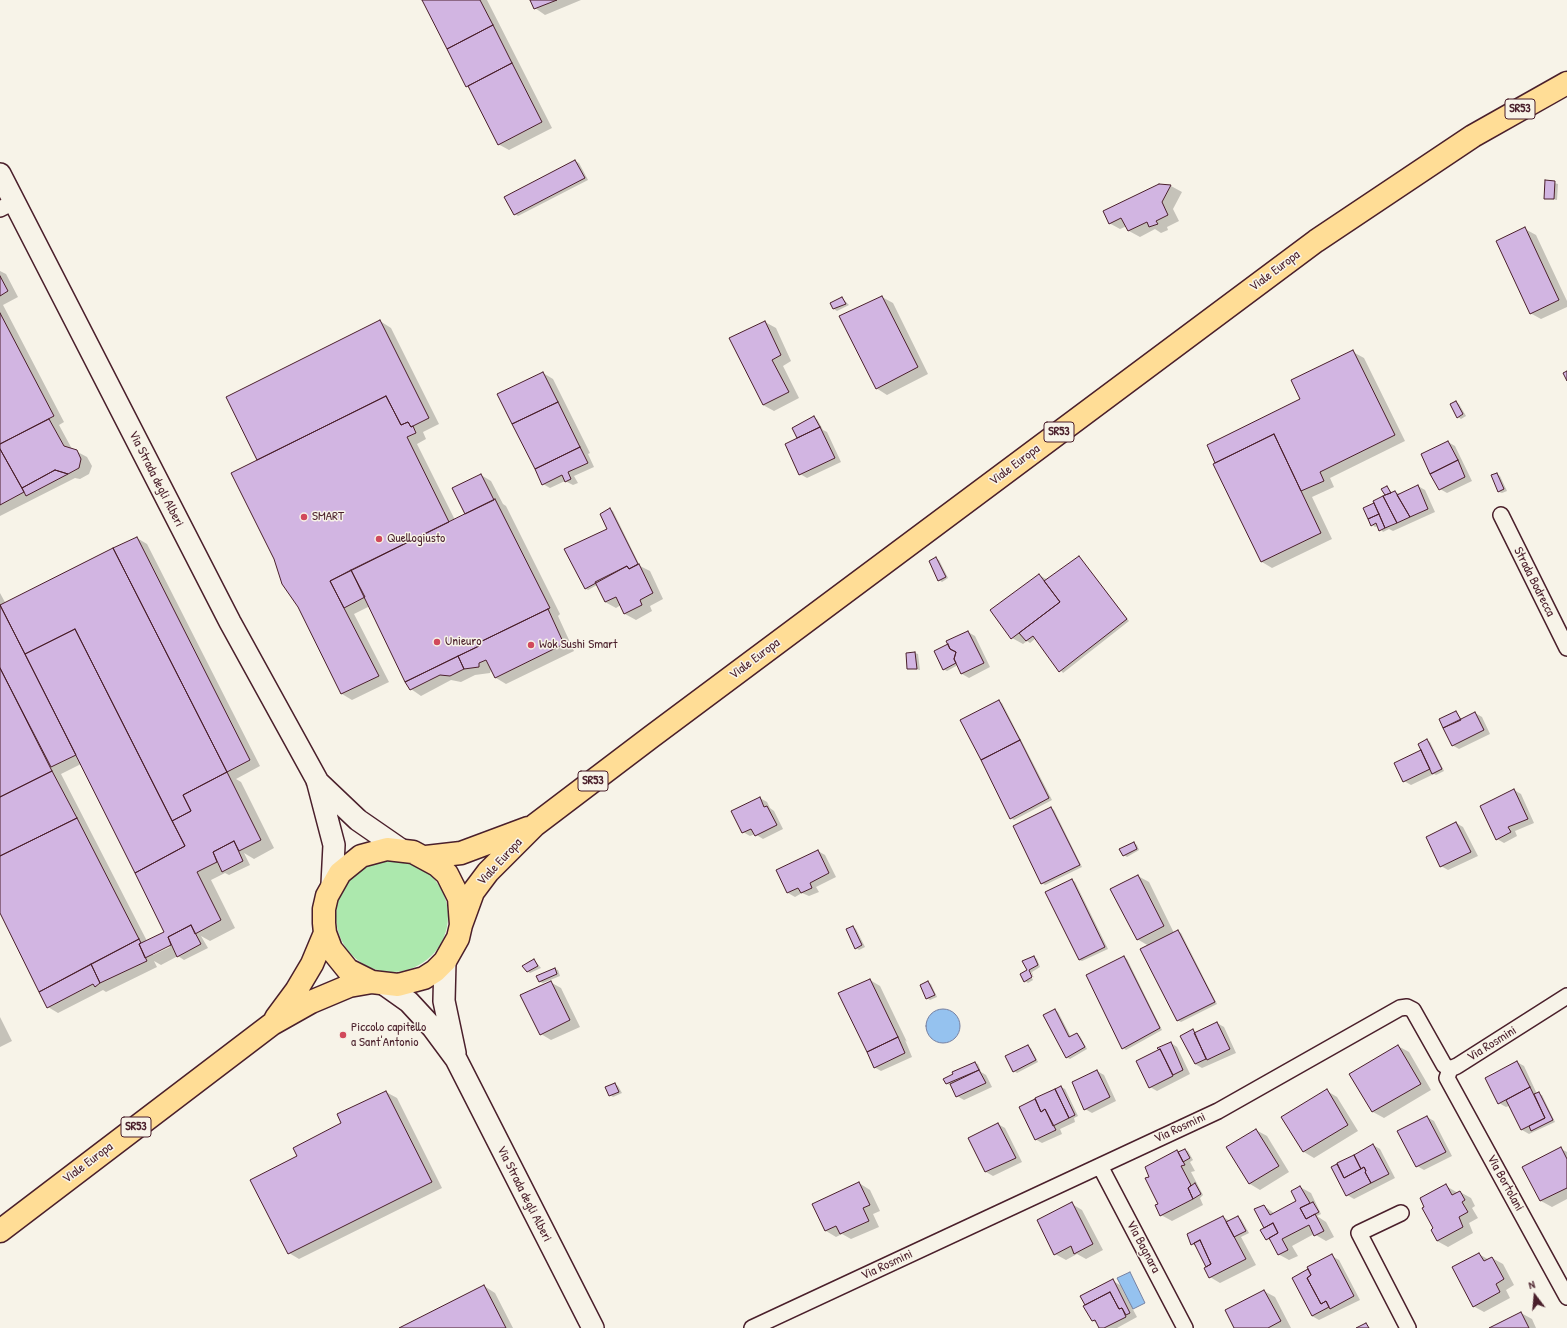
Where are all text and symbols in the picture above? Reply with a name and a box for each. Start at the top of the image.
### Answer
road number: SR53 [1505,99,1535,119]
street label: Viale Europa [1247,247,1303,295]
road number: SR53 [1044,422,1074,442]
street label: Via Strada degli Alberi [125,428,187,530]
street label: Viale Europa [987,441,1043,489]
place label: SMART [312,509,344,525]
marker: SMART [299,512,309,522]
place label: Quellogiusto [387,531,445,547]
marker: Quellogiusto [374,534,384,544]
street label: Strada Bodrecca [1510,545,1558,619]
place label: Unieuro [445,634,482,650]
street label: Viale Europa [727,635,783,683]
marker: Unieuro [432,637,442,647]
place label: Wok Sushi Smart [539,637,618,653]
marker: Wok Sushi Smart [526,640,536,650]
road number: SR53 [578,771,608,791]
street label: Viale Europa [474,835,526,889]
place label: Piccolo capitello a Sant'Antonio [351,1020,426,1051]
street label: Via Rosmini [1465,1023,1519,1065]
marker: Piccolo capitello a Sant'Antonio [338,1030,348,1040]
street label: Via Rosmini [1152,1109,1208,1147]
road number: SR53 [121,1117,151,1137]
street label: Viale Europa [60,1139,116,1187]
street label: Via Strada degli Alberi [493,1143,555,1245]
street label: Via Bortolani [1483,1152,1527,1214]
street label: Via Bagnara [1123,1218,1163,1276]
street label: Via Rosmini [859,1246,915,1284]
north arrow [1515,1276,1555,1316]
text: N [1527,1277,1536,1292]

